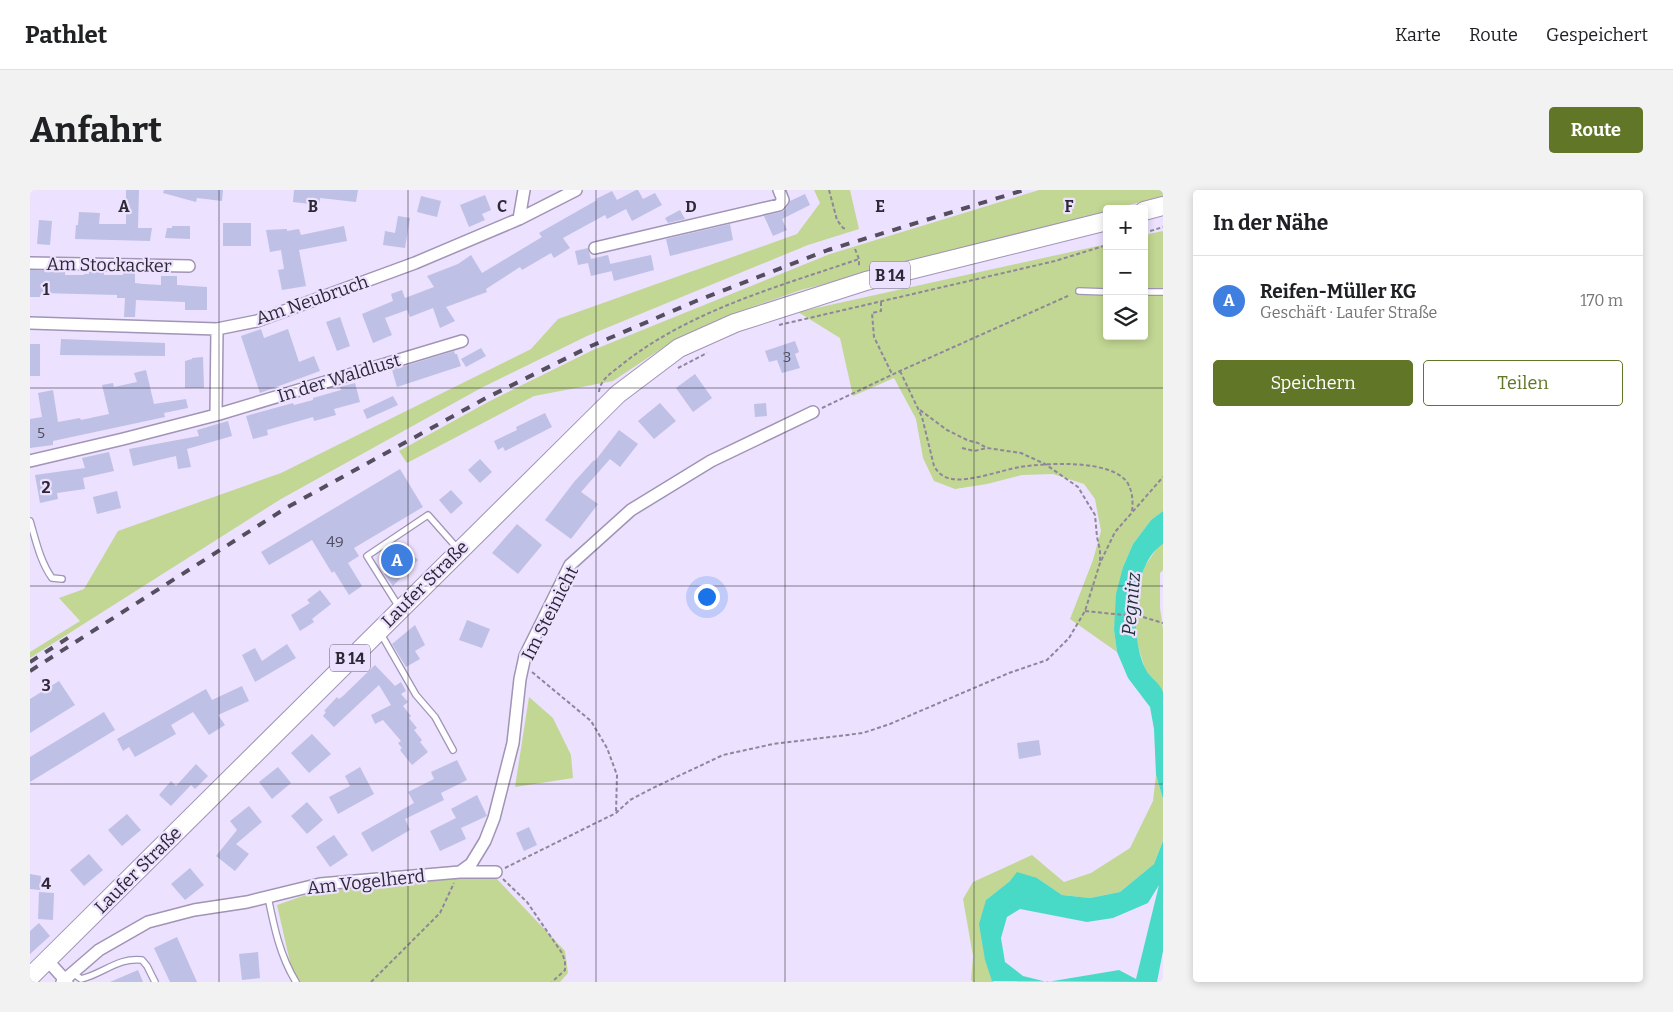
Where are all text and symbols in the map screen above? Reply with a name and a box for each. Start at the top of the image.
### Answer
text: Pathlet [25,21,107,49]
text: Karte [1395,24,1441,46]
text: Route [1469,24,1518,46]
text: Gespeichert [1546,24,1648,46]
button: Route [1549,107,1643,153]
text: Anfahrt [30,109,162,151]
text: A [118,197,130,216]
text: B [308,197,318,216]
text: C [497,197,507,216]
text: D [685,197,697,216]
text: E [875,197,885,216]
text: F [1065,197,1074,216]
map controls [1103,205,1148,340]
button: + [1103,205,1148,250]
text: In der Nähe [1213,210,1328,236]
button: − [1103,250,1148,295]
street label: Am Stockacker [46,253,172,277]
road number: B 14 [870,262,910,288]
street label: Am Neubruch [253,270,371,330]
text: 1 [43,280,50,299]
text: Reifen-Müller KG [1260,280,1416,303]
text: A [1223,291,1235,310]
text: 170 m [1580,291,1623,310]
button: layers [1103,295,1148,340]
text: Geschäft · Laufer Straße [1260,303,1437,322]
house number: 3 [783,348,791,366]
street label: In der Waldlust [275,349,404,407]
button: Speichern [1213,360,1413,406]
button: Teilen [1423,360,1623,406]
house number: 5 [37,424,45,442]
text: 2 [41,478,51,497]
house number: 49 [326,533,344,551]
street label: Laufer Straße [377,536,473,632]
pin: A [381,541,413,579]
street label: Im Steinicht [517,562,583,664]
water label: Pegnitz [1117,571,1145,637]
your location [694,584,720,610]
road number: B 14 [330,644,370,672]
text: 3 [41,676,51,695]
street label: Laufer Straße [90,822,186,918]
street label: Am Vogelherd [306,865,427,899]
text: 4 [41,874,51,893]

